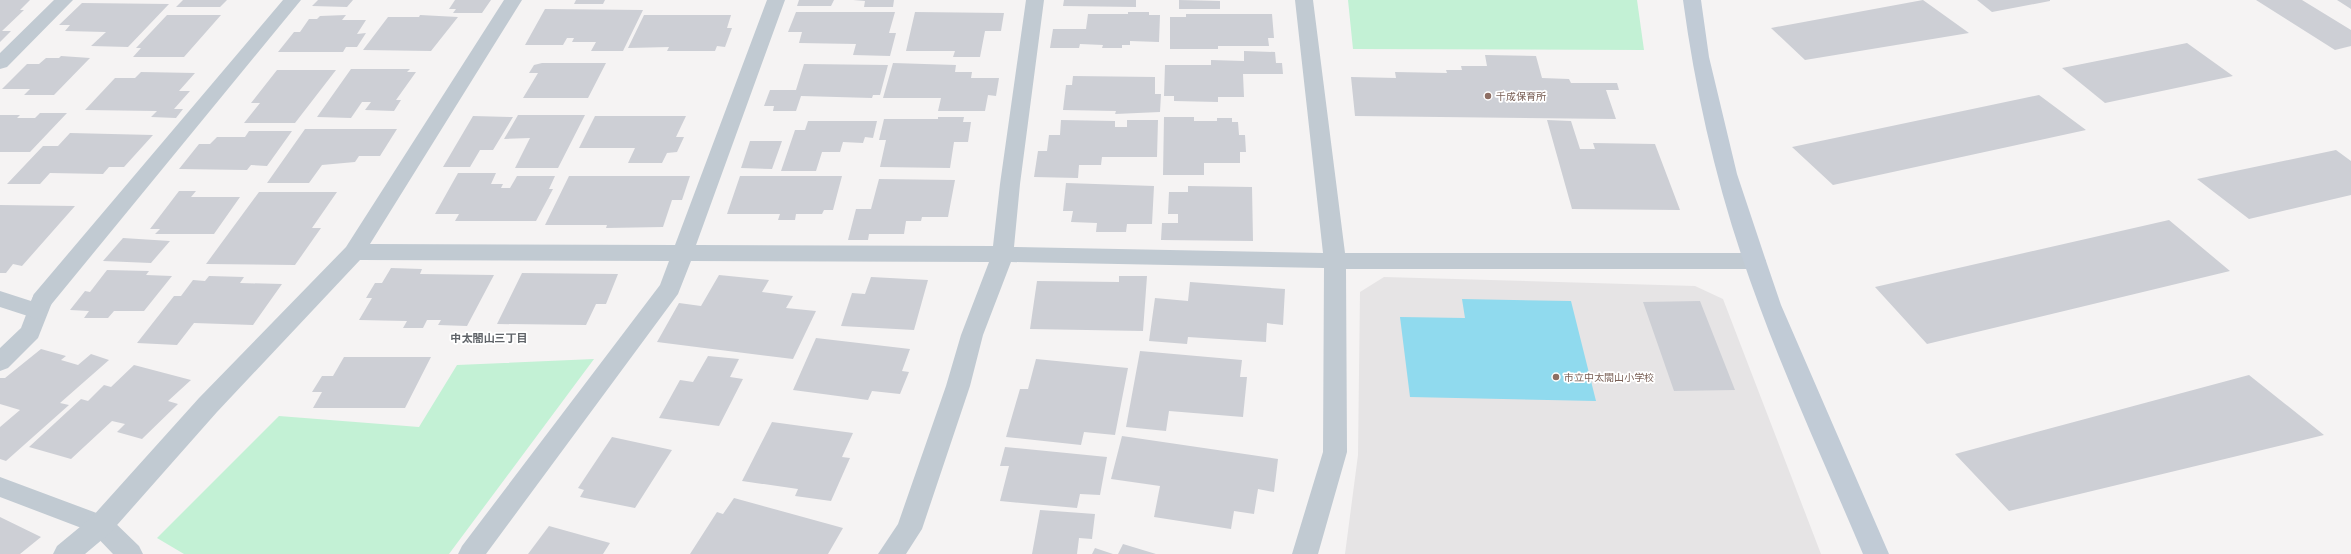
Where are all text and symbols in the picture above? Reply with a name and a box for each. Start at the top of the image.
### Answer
marker: 千成保育所 [1483,91,1493,101]
place label: 千成保育所 [1496,91,1546,102]
district label: 中太閤山三丁目 [451,332,528,344]
marker: 市立中太閤山小学校 [1551,372,1561,382]
place label: 市立中太閤山小学校 [1564,372,1654,383]

